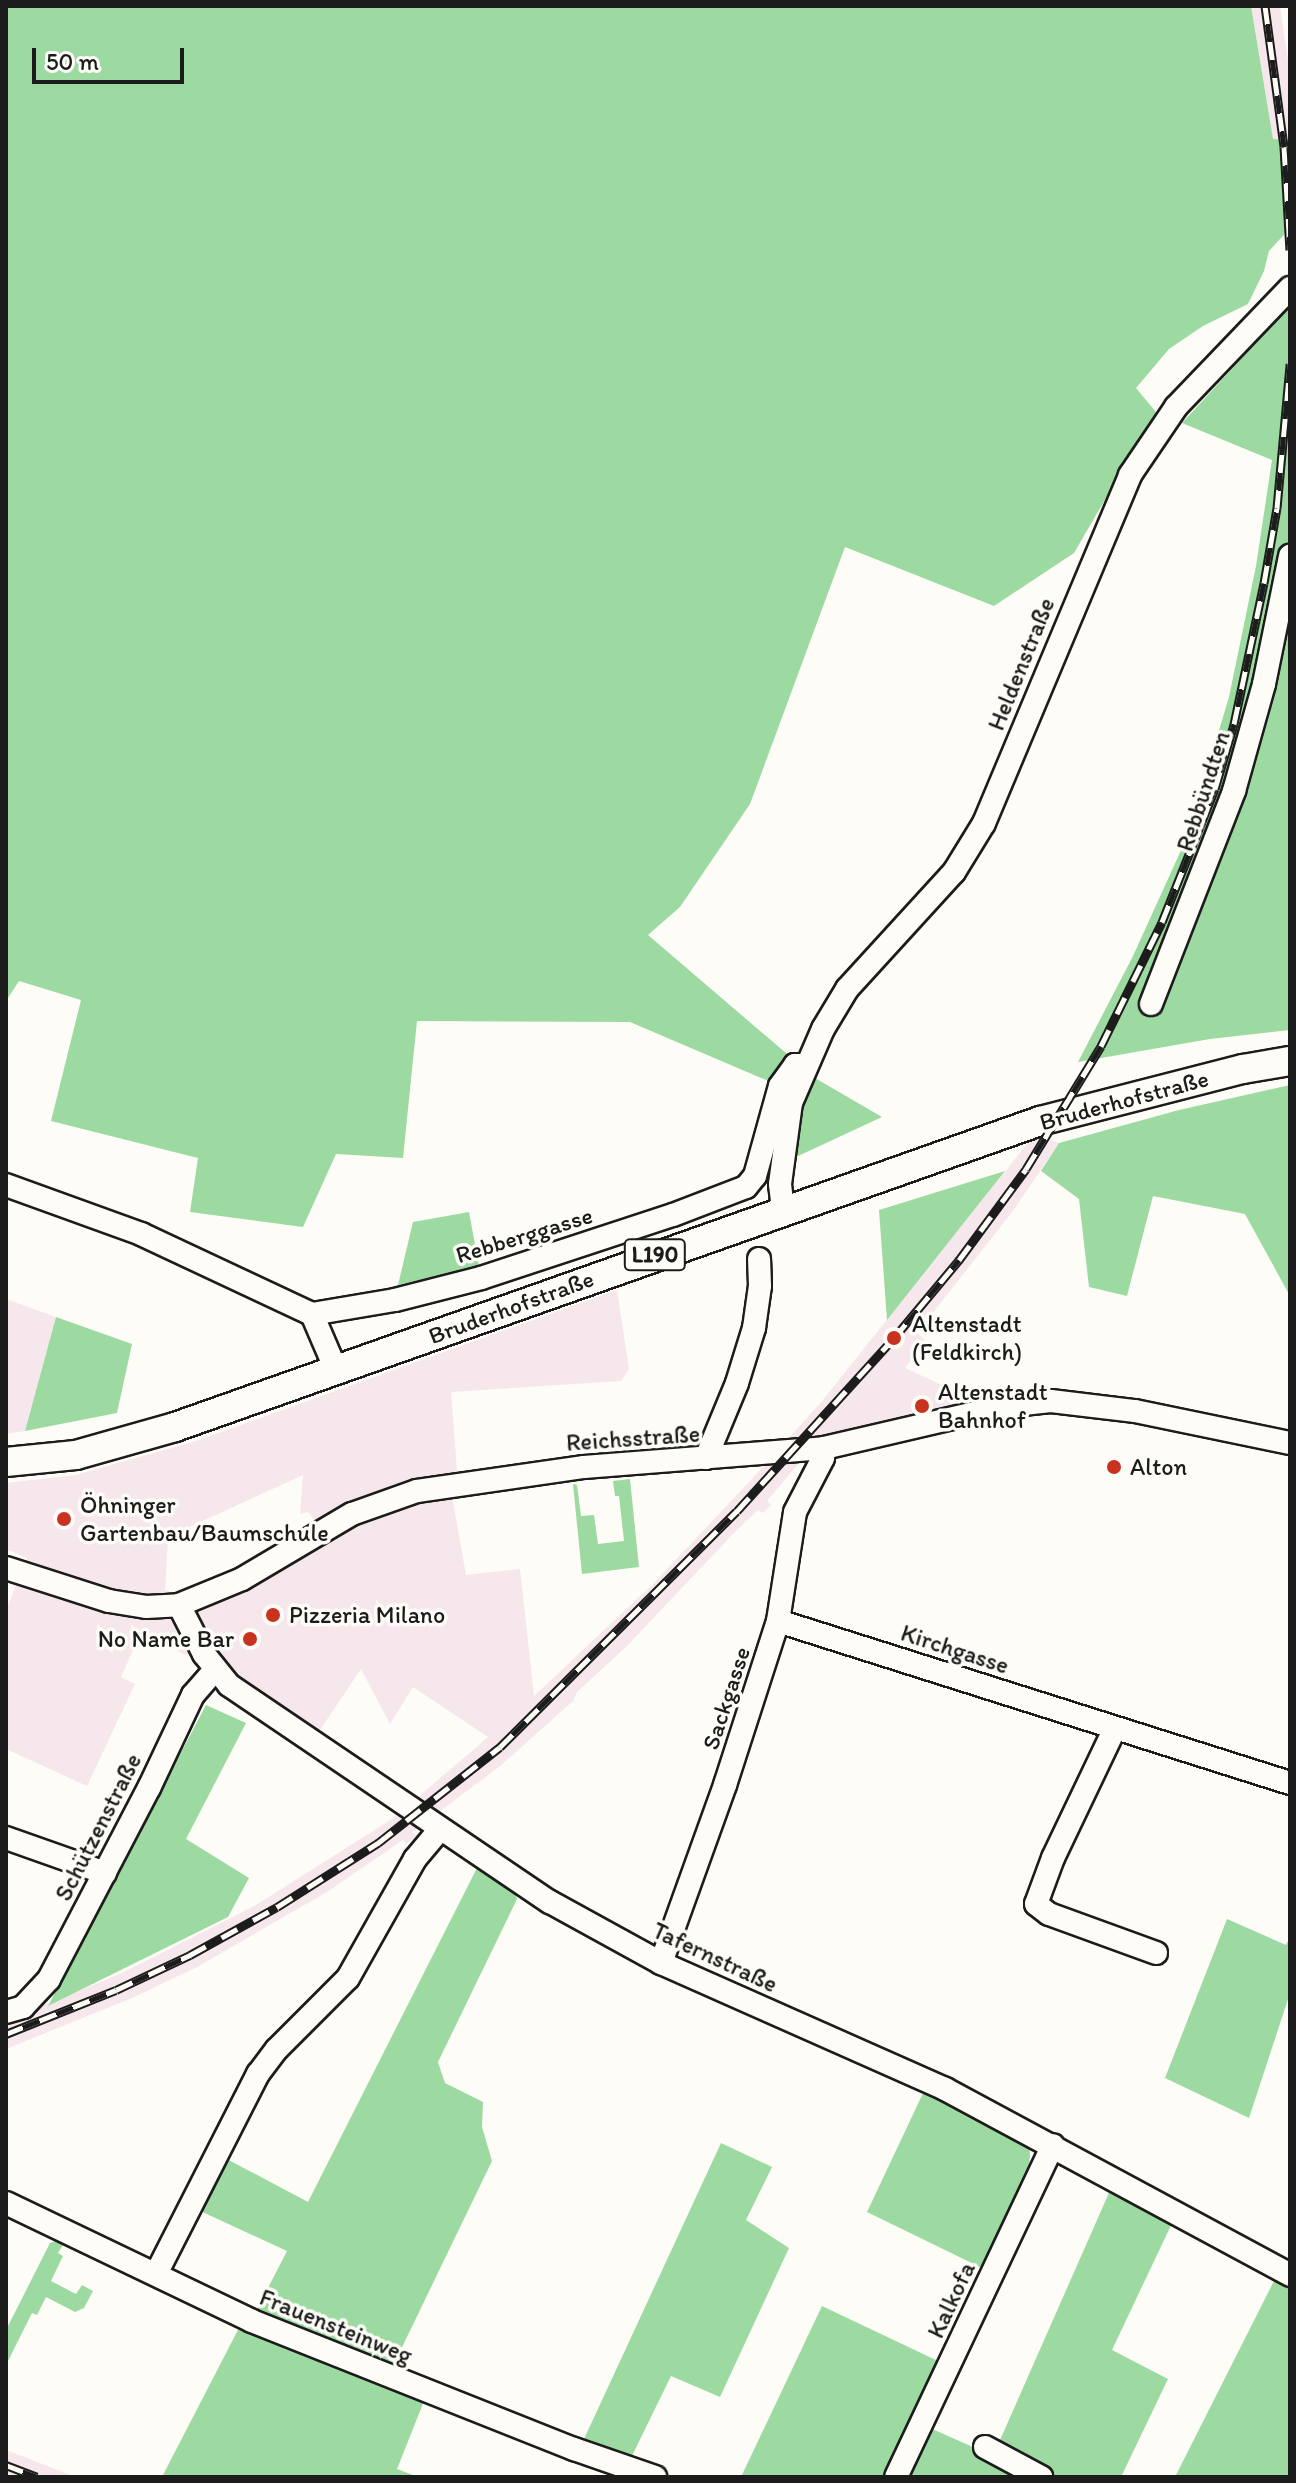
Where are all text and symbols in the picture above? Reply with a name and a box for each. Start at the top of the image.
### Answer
scale bar [36,32,188,82]
text: 50 m [46,47,99,76]
street label: Heldenstraße [981,593,1061,735]
street label: Rebbündten [1170,727,1236,855]
street label: Bruderhofstraße [1036,1064,1212,1136]
street label: Rebberggasse [452,1201,596,1269]
road number: L190 [623,1237,687,1273]
street label: Bruderhofstraße [424,1264,598,1350]
place label: Altenstadt (Feldkirch) [912,1310,1022,1366]
marker: Altenstadt (Feldkirch) [883,1327,905,1349]
place label: Altenstadt Bahnhof [938,1378,1048,1434]
marker: Altenstadt Bahnhof [913,1397,931,1415]
street label: Reichsstraße [565,1419,701,1457]
place label: Alton [1130,1453,1187,1481]
marker: Alton [1105,1458,1123,1476]
place label: Öhninger Gartenbau/Baumschule [80,1491,329,1547]
marker: Öhninger Gartenbau/Baumschule [55,1510,73,1528]
place label: Pizzeria Milano [289,1601,444,1629]
marker: Pizzeria Milano [264,1606,282,1624]
street label: Kirchgasse [897,1618,1013,1680]
place label: No Name Bar [97,1625,234,1653]
marker: No Name Bar [241,1630,259,1648]
street label: Sackgasse [696,1643,756,1753]
street label: Schützenstraße [48,1748,148,1906]
street label: Tafernstraße [648,1916,782,1998]
street label: Kalkofa [921,2257,981,2343]
street label: Frauensteinweg [255,2282,417,2370]

